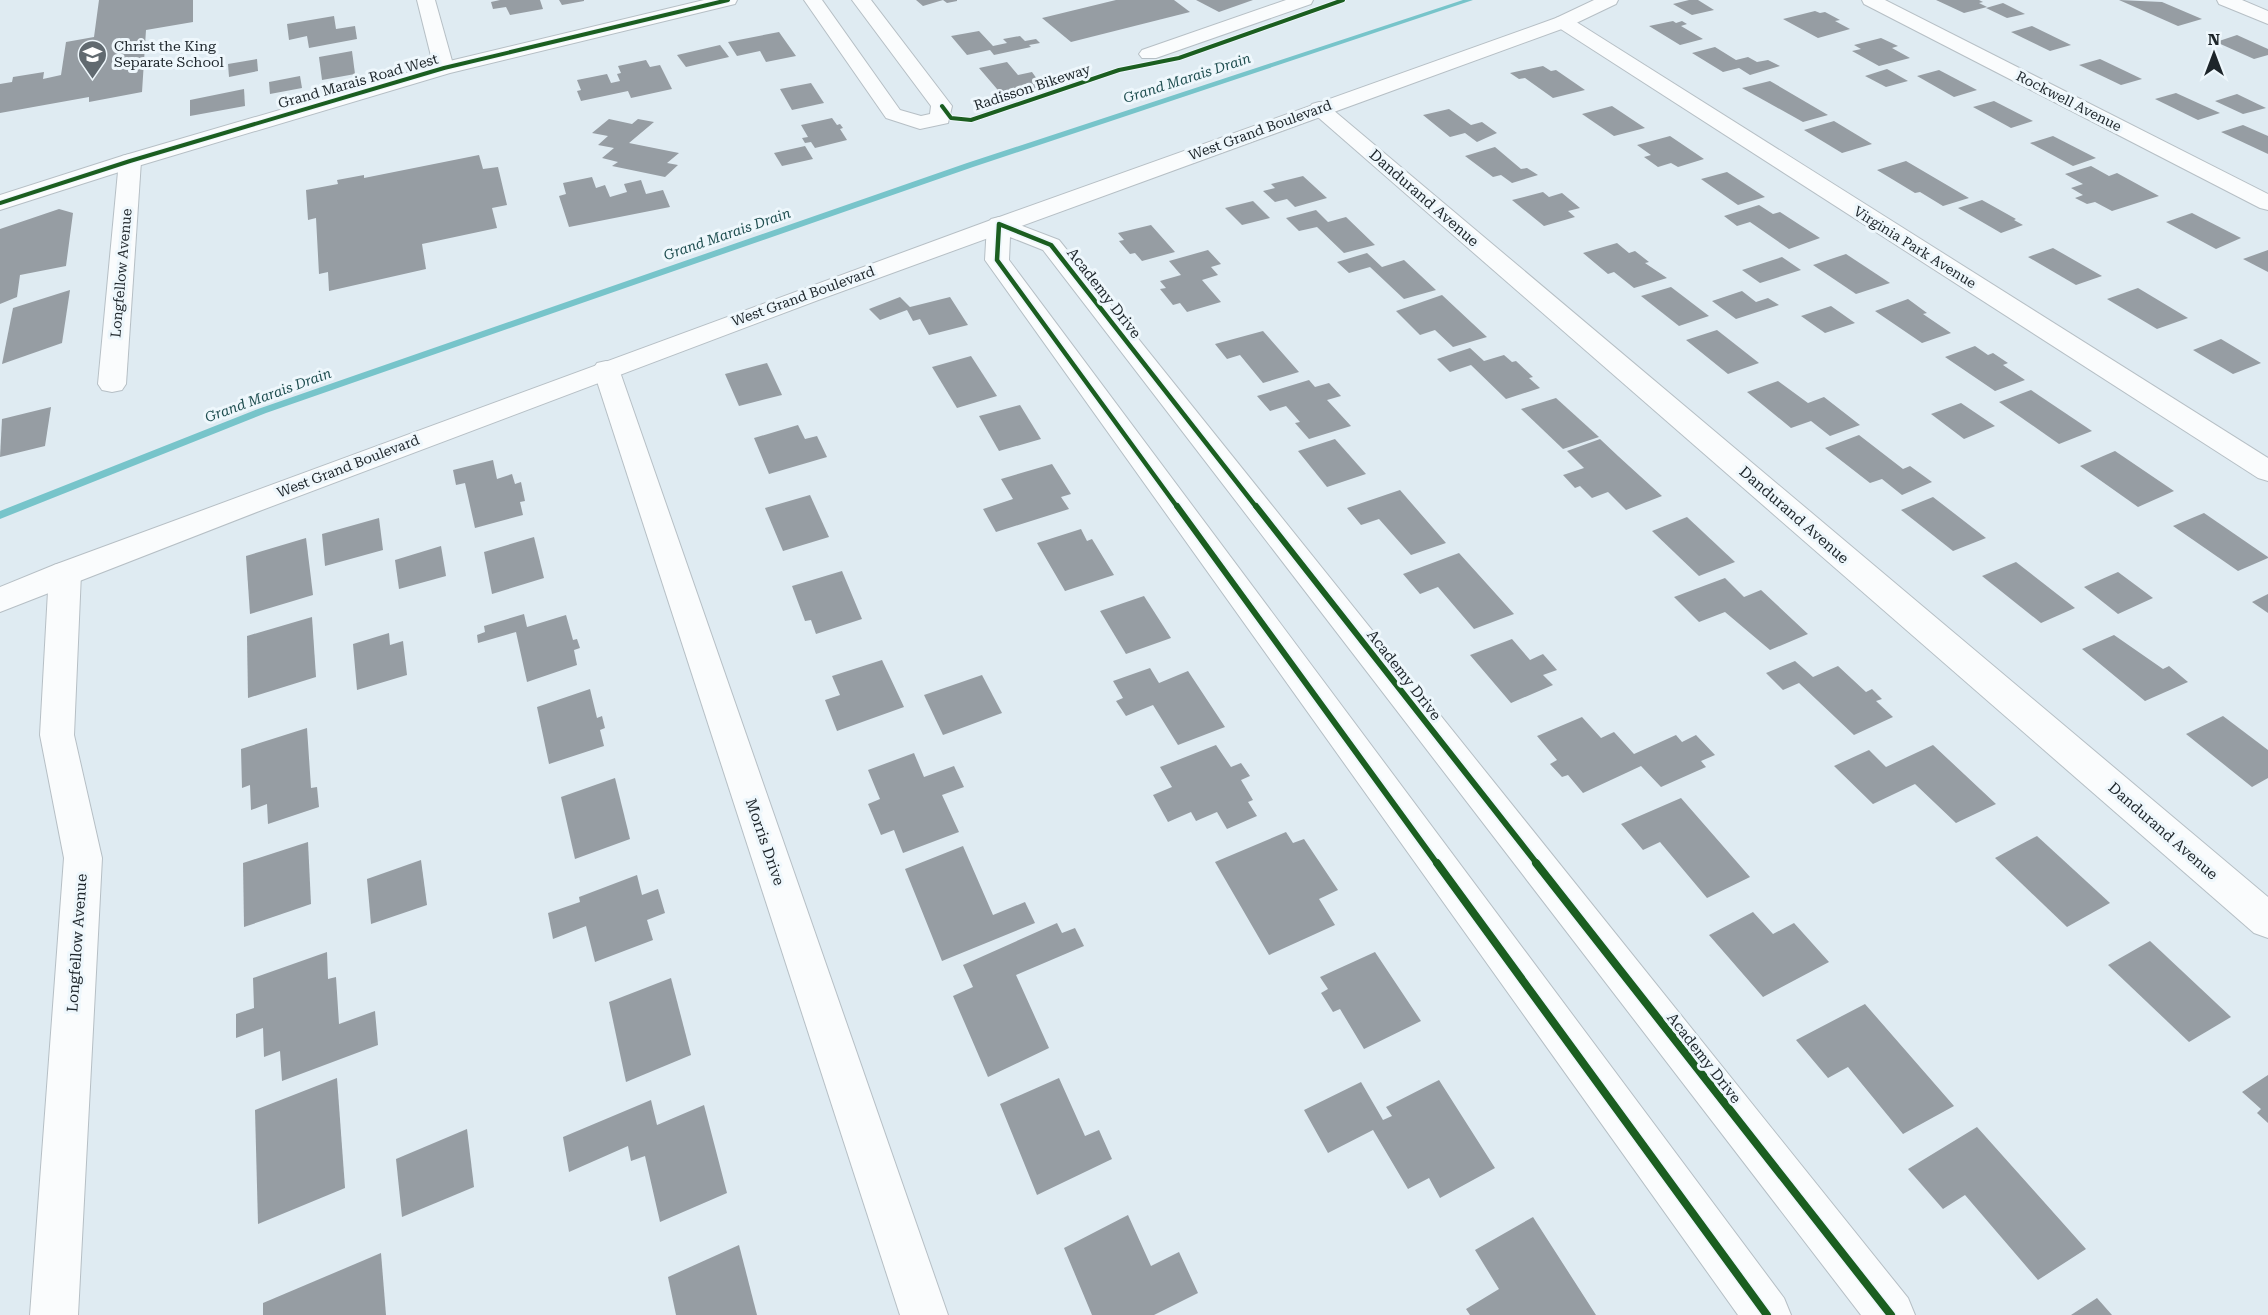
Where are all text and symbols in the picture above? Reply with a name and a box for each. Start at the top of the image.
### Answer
north arrow [2184,24,2244,84]
text: N [2208,30,2220,49]
school or university icon: Christ the King Separate School [77,38,109,80]
place label: Christ the King Separate School [114,38,225,70]
street label: Grand Marais Road West [276,50,440,112]
water label: Grand Marais Drain [1121,50,1253,106]
street label: Radisson Bikeway [972,60,1093,113]
street label: Rockwell Avenue [2014,68,2125,135]
street label: West Grand Boulevard [1186,97,1334,163]
street label: Dandurand Avenue [1365,145,1483,251]
street label: Virginia Park Avenue [1851,203,1979,291]
water label: Grand Marais Drain [661,205,793,263]
street label: Longfellow Avenue [107,207,135,338]
street label: Academy Drive [1063,244,1145,342]
street label: West Grand Boulevard [729,263,877,329]
water label: Grand Marais Drain [203,365,334,425]
street label: West Grand Boulevard [275,431,421,501]
street label: Dandurand Avenue [1735,462,1853,568]
street label: Academy Drive [1363,626,1445,724]
street label: Dandurand Avenue [2104,778,2222,884]
street label: Morris Drive [742,796,788,888]
street label: Longfellow Avenue [63,873,91,1013]
street label: Academy Drive [1663,1009,1745,1107]

